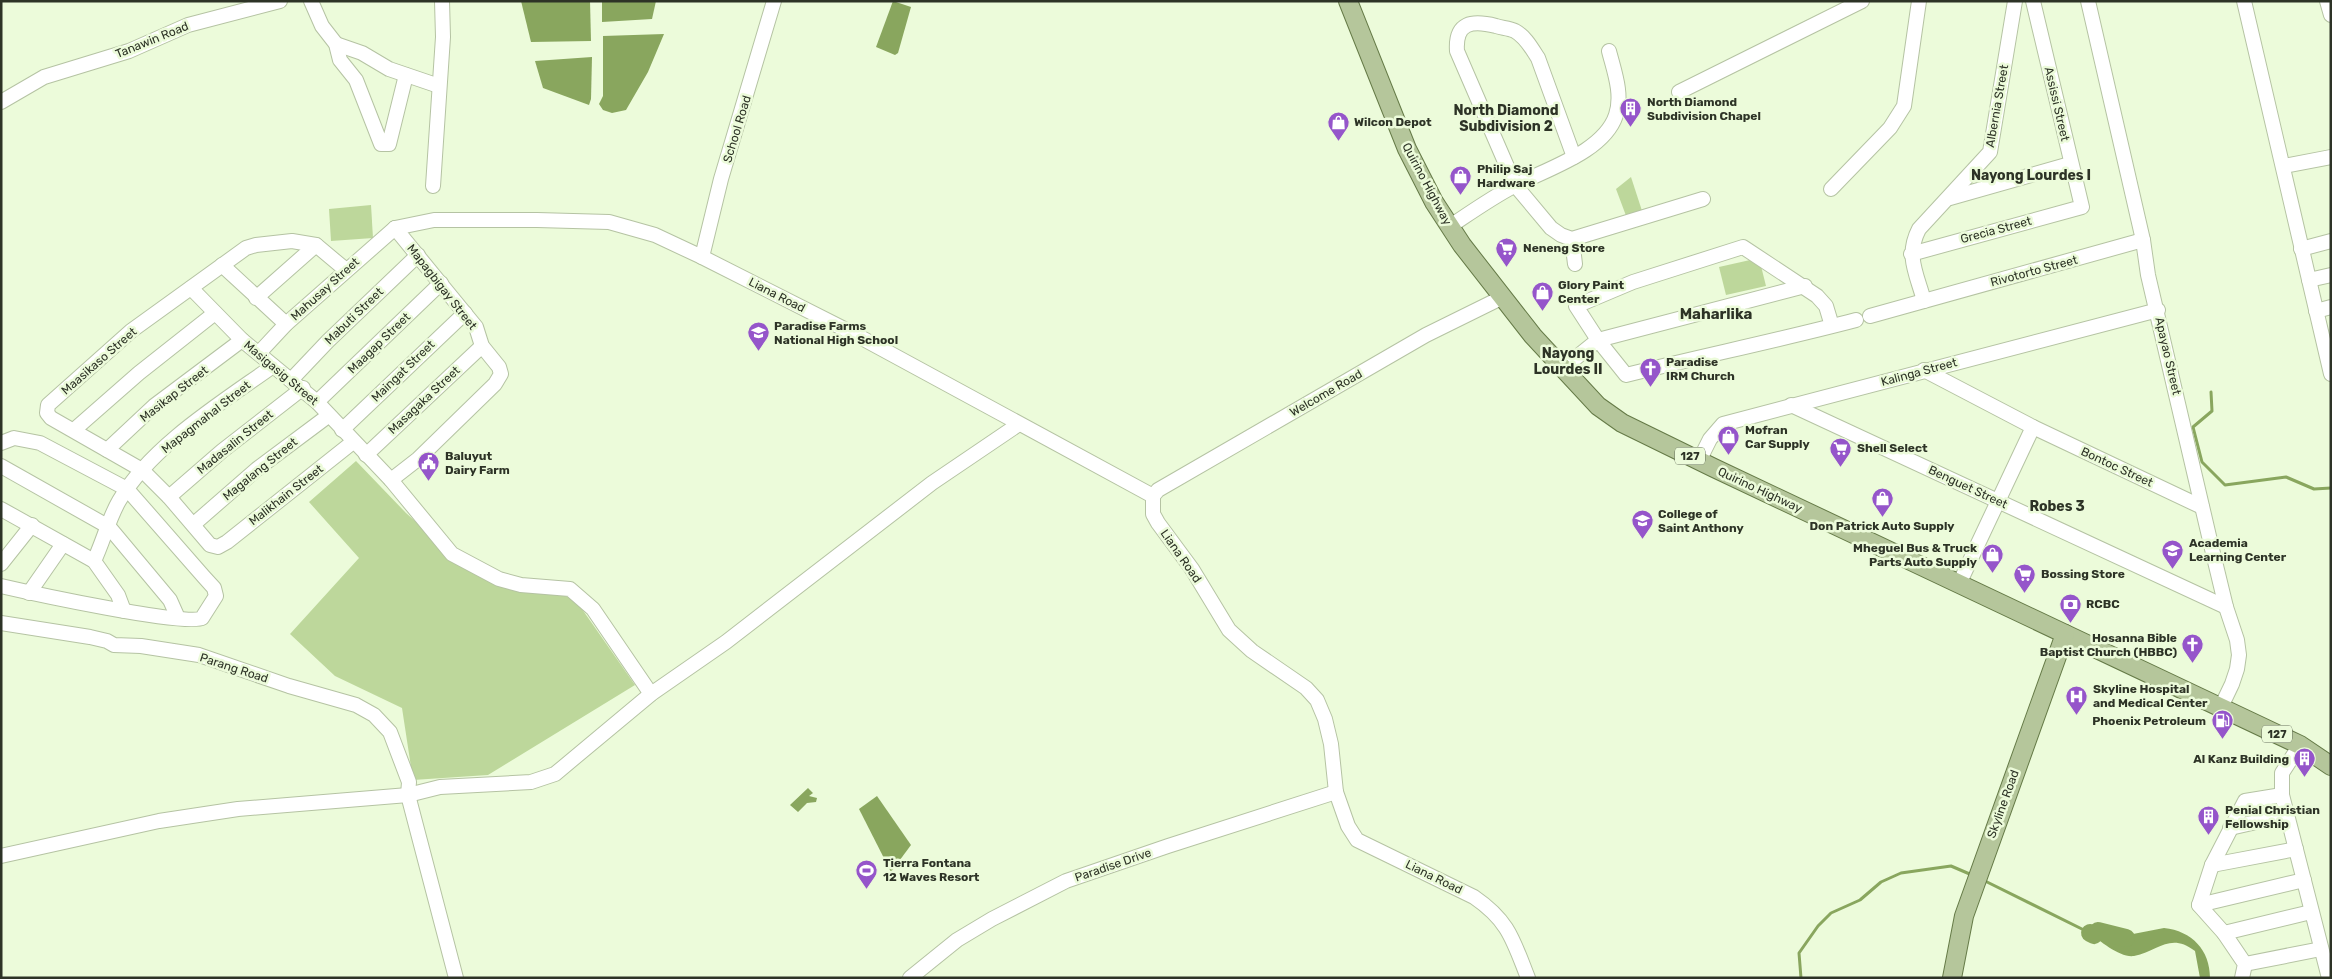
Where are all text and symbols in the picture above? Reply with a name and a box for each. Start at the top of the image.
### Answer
street label: Tanawin Road [113,19,191,61]
street label: Albernia Street [1983,63,2011,148]
street label: Assissi Street [2042,65,2072,143]
street label: School Road [720,94,754,164]
place label: North Diamond Subdivision Chapel [1647,95,1761,123]
building icon: North Diamond Subdivision Chapel [1619,97,1643,128]
district label: North Diamond Subdivision 2 [1453,102,1559,135]
shop icon: Wilcon Depot [1326,110,1350,141]
place label: Wilcon Depot [1354,115,1432,129]
street label: Quirino Highway [1399,140,1455,228]
place label: Philip Saj Hardware [1477,162,1535,190]
shop icon: Philip Saj Hardware [1449,164,1473,195]
district label: Nayong Lourdes I [1971,167,2091,184]
street label: Grecia Street [1959,214,2033,246]
supermarket icon: Neneng Store [1495,236,1519,267]
street label: Mapagbigay Street [404,241,480,333]
place label: Neneng Store [1523,241,1605,255]
street label: Rivotorto Street [1989,253,2079,289]
street label: Mahusay Street [288,254,362,323]
street label: Liana Road [746,275,808,315]
place label: Glory Paint Center [1558,278,1624,306]
shop icon: Glory Paint Center [1530,280,1554,311]
street label: Mabuti Street [322,284,386,347]
district label: Maharlika [1680,305,1753,323]
street label: Maagap Street [345,309,413,376]
street label: Apayao Street [2152,316,2184,396]
place label: Paradise Farms National High School [774,319,898,347]
school or university icon: Paradise Farms National High School [746,321,770,352]
street label: Maasikaso Street [59,324,140,397]
street label: Maingat Street [369,337,438,405]
street label: Masigasig Street [241,338,321,408]
district label: Nayong Lourdes II [1533,345,1603,378]
place label: Paradise IRM Church [1666,355,1735,383]
street label: Kalinga Street [1879,355,1959,389]
church icon: Paradise IRM Church [1638,357,1662,388]
street label: Masikap Street [137,363,211,425]
street label: Masagaka Street [385,363,463,437]
street label: Welcome Road [1287,367,1365,419]
street label: Mapagmahal Street [159,378,253,456]
street label: Madasalin Street [194,407,276,477]
place label: Mofran Car Supply [1745,423,1810,451]
shop icon: Mofran Car Supply [1717,425,1741,456]
street label: Magalang Street [220,435,300,503]
supermarket icon: Shell Select [1829,436,1853,467]
place label: Shell Select [1857,441,1928,455]
street label: Bontoc Street [2079,444,2156,490]
road number: 127 [1675,448,1705,464]
place label: Baluyut Dairy Farm [445,449,510,477]
public building icon: Baluyut Dairy Farm [417,451,441,482]
street label: Malikhain Street [246,462,326,528]
street label: Benguet Street [1926,463,2010,512]
street label: Quirino Highway [1716,464,1805,516]
shop icon: Don Patrick Auto Supply [1870,487,1894,518]
district label: Robes 3 [2029,498,2085,515]
place label: College of Saint Anthony [1658,507,1744,535]
school or university icon: College of Saint Anthony [1630,509,1654,540]
place label: Don Patrick Auto Supply [1809,519,1955,533]
street label: Liana Road [1158,527,1204,585]
place label: Academia Learning Center [2189,536,2287,564]
school or university icon: Academia Learning Center [2161,538,2185,569]
place label: Mheguel Bus & Truck Parts Auto Supply [1853,541,1977,569]
shop icon: Mheguel Bus & Truck Parts Auto Supply [1981,543,2005,574]
supermarket icon: Bossing Store [2013,562,2037,593]
place label: Bossing Store [2041,567,2125,581]
bank icon: RCBC [2058,592,2082,623]
place label: RCBC [2086,597,2120,611]
place label: Hosanna Bible Baptist Church (HBBC) [2040,631,2177,659]
church icon: Hosanna Bible Baptist Church (HBBC) [2181,633,2205,664]
street label: Parang Road [198,650,270,686]
place label: Skyline Hospital and Medical Center [2093,682,2208,710]
hospital icon: Skyline Hospital and Medical Center [2065,684,2089,715]
fuel station icon: Phoenix Petroleum [2210,709,2234,740]
place label: Phoenix Petroleum [2092,714,2206,728]
road number: 127 [2262,726,2292,742]
building icon: Al Kanz Building [2293,747,2317,778]
place label: Al Kanz Building [2193,752,2289,766]
street label: Skyline Road [1984,768,2022,840]
place label: Penial Christian Fellowship [2225,803,2320,831]
building icon: Penial Christian Fellowship [2197,805,2221,836]
street label: Paradise Drive [1073,845,1153,885]
place label: Tierra Fontana 12 Waves Resort [883,856,980,884]
street label: Liana Road [1403,857,1465,897]
sports icon: Tierra Fontana 12 Waves Resort [855,858,879,889]

